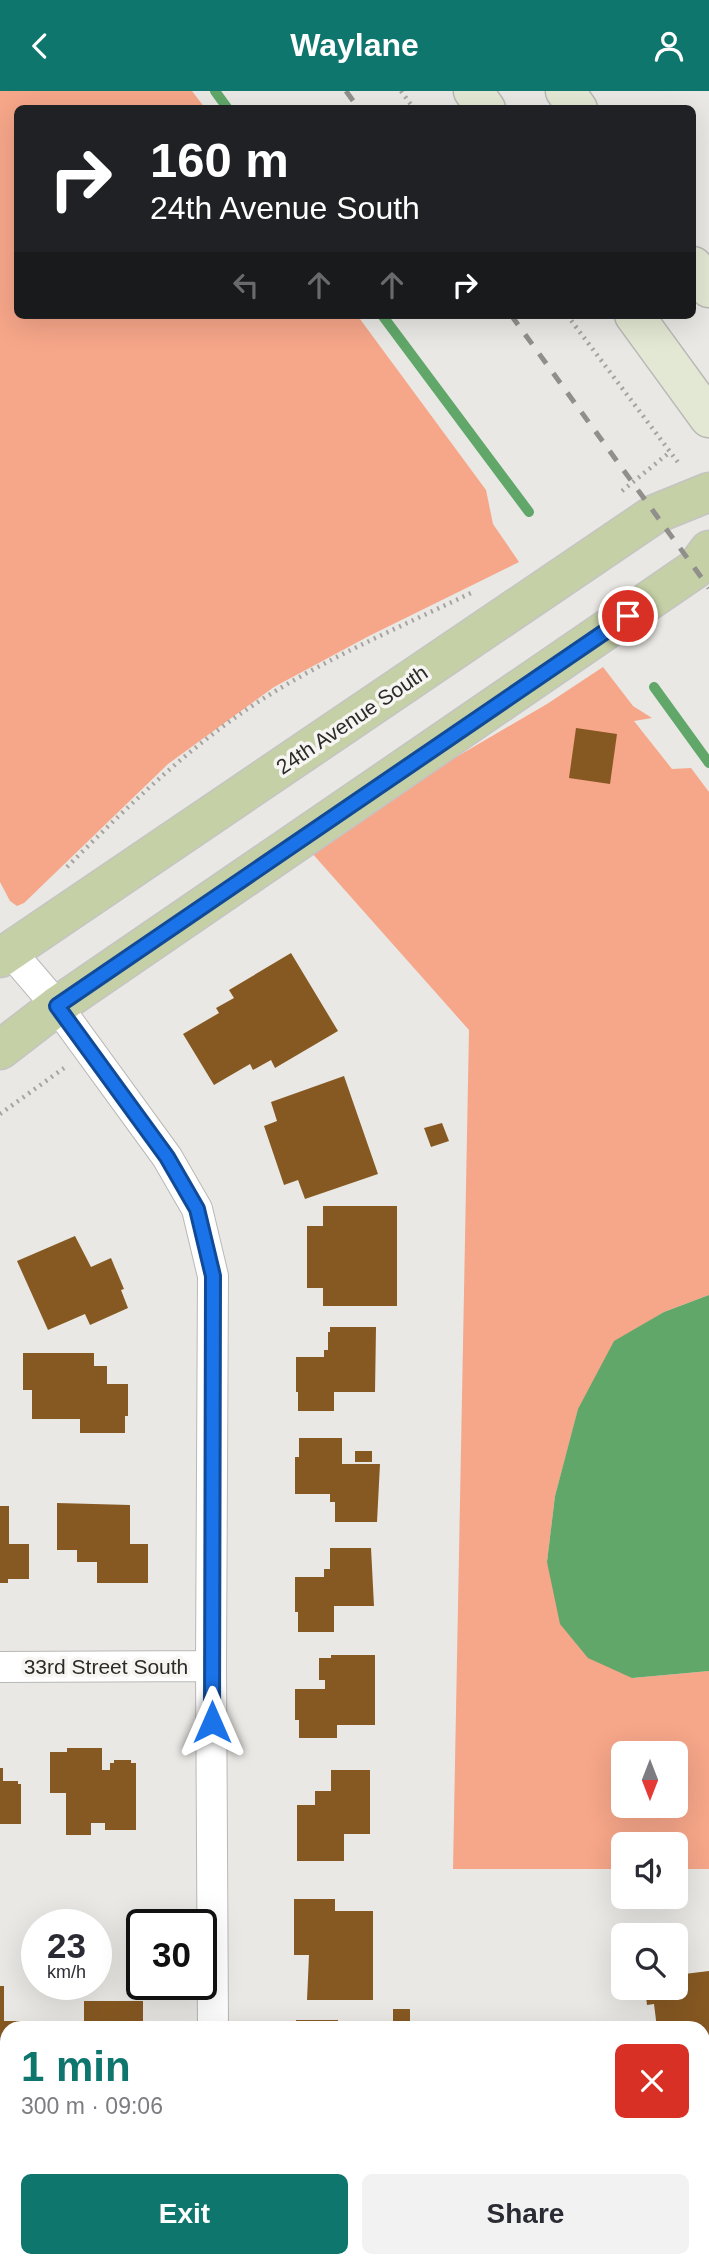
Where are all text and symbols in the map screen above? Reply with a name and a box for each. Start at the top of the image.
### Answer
icon: back [21,27,59,65]
text: Waylane [290,27,419,63]
icon: person [650,27,688,65]
icon: right [35,133,126,224]
text: 160 m [150,133,289,187]
text: 24th Avenue South [150,190,420,226]
icon: left [227,266,265,304]
icon: ahead [300,266,338,304]
icon: ahead [373,266,411,304]
icon: right [446,266,484,304]
pin [598,586,658,646]
icon: arrive [609,597,647,635]
street label: 24th Avenue South [272,661,432,779]
street label: 33rd Street South [24,1655,188,1678]
position arrow [175,1685,249,1759]
north arrow [611,1741,688,1818]
map controls [611,1741,688,2000]
button: sound [611,1832,688,1909]
speed limit sign: 30 [126,1909,217,2000]
button: search [611,1923,688,2000]
text: 23 [47,1926,86,1965]
text: km/h [47,1962,86,1982]
text: 1 min [21,2043,131,2090]
button: close [615,2044,689,2118]
text: 300 m · 09:06 [21,2093,163,2119]
button: Exit [21,2174,348,2254]
button: Share [362,2174,689,2254]

